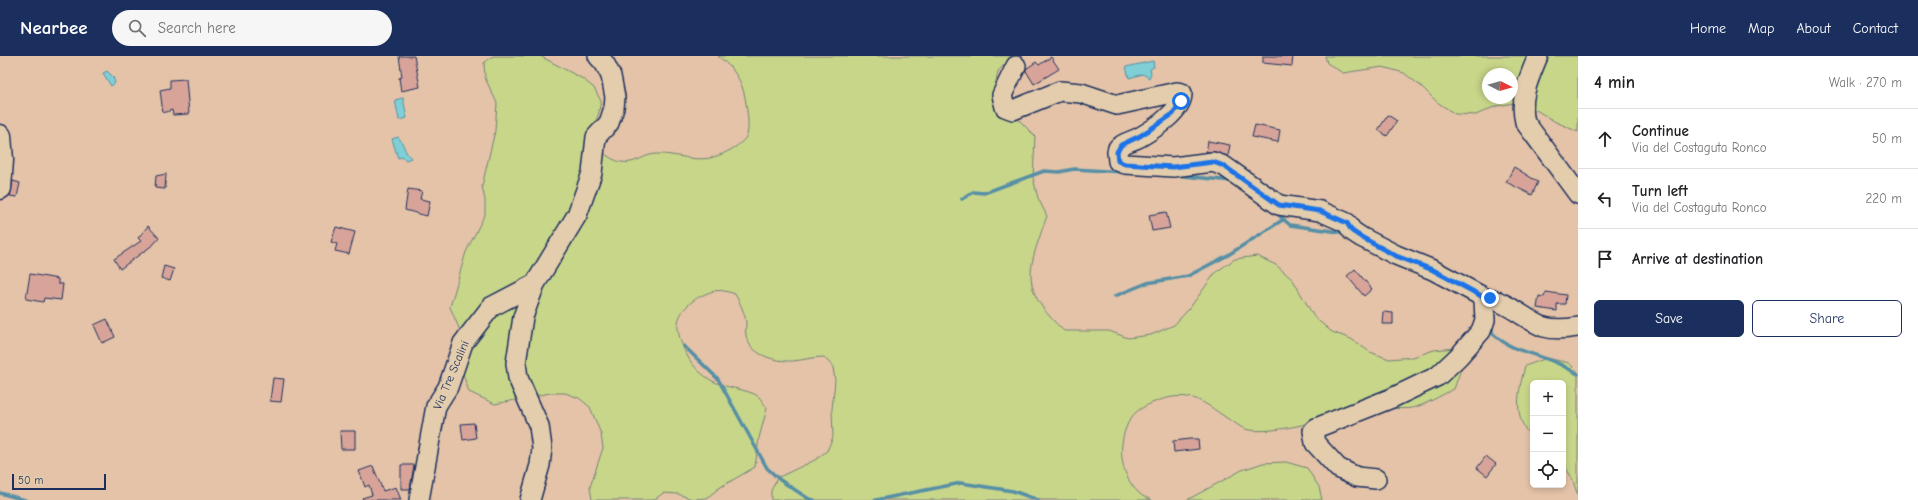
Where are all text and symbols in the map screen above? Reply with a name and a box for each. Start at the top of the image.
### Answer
search box [112,10,392,46]
text: Nearbee [20,17,88,39]
icon: search [126,17,148,39]
text: Search here [158,19,236,37]
text: Home [1690,20,1726,37]
text: Map [1748,20,1774,37]
text: About [1796,20,1831,37]
text: Contact [1853,20,1898,37]
north arrow [1482,68,1518,104]
text: 4 min [1594,73,1635,92]
text: Walk · 270 m [1829,75,1902,90]
route start [1172,92,1190,110]
text: Continue [1632,122,1689,140]
icon: ahead [1594,128,1616,150]
text: 50 m [1872,131,1902,146]
text: Via del Costaguta Ronco [1632,140,1767,155]
text: Turn left [1632,182,1688,200]
icon: left [1594,188,1616,210]
text: 220 m [1865,191,1902,206]
text: Via del Costaguta Ronco [1632,200,1767,215]
icon: arrive [1594,248,1616,270]
text: Arrive at destination [1632,250,1763,268]
route end [1481,289,1499,307]
button: Save [1594,300,1744,337]
button: Share [1752,300,1902,337]
street label: Via Tre Scalini [430,338,472,412]
map controls [1530,380,1566,488]
button: + [1530,380,1566,416]
button: − [1530,416,1566,452]
button: locate [1530,452,1566,488]
scale bar [12,472,106,491]
text: 50 m [18,474,43,487]

